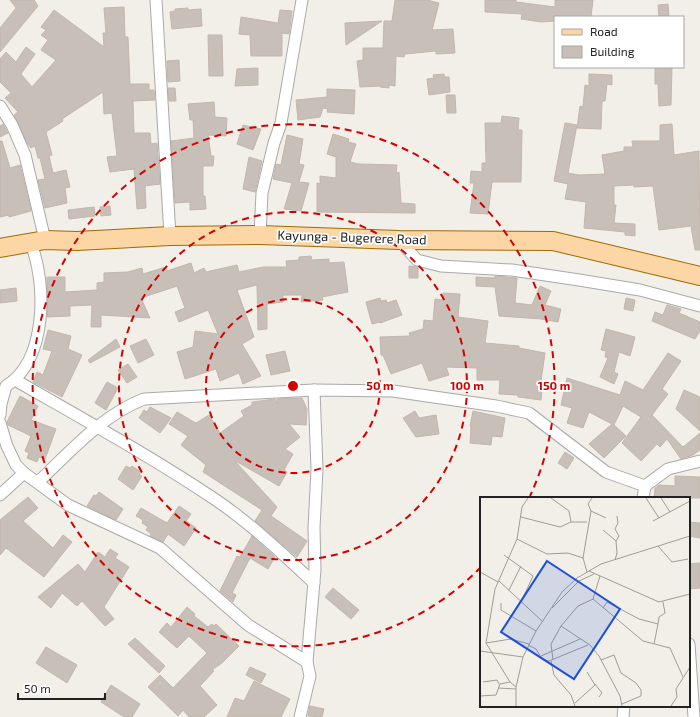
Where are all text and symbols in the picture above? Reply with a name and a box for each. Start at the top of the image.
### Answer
legend [554,16,684,68]
text: Road [590,24,618,38]
text: Building [590,44,635,58]
street label: Kayunga - Bugerere Road [277,226,427,248]
text: 50 m [366,378,394,392]
text: 100 m [450,378,484,392]
text: 150 m [538,378,570,392]
centre of rings [286,379,300,393]
inset map [480,497,690,707]
scale bar [18,675,105,701]
text: 50 m [24,681,51,695]

